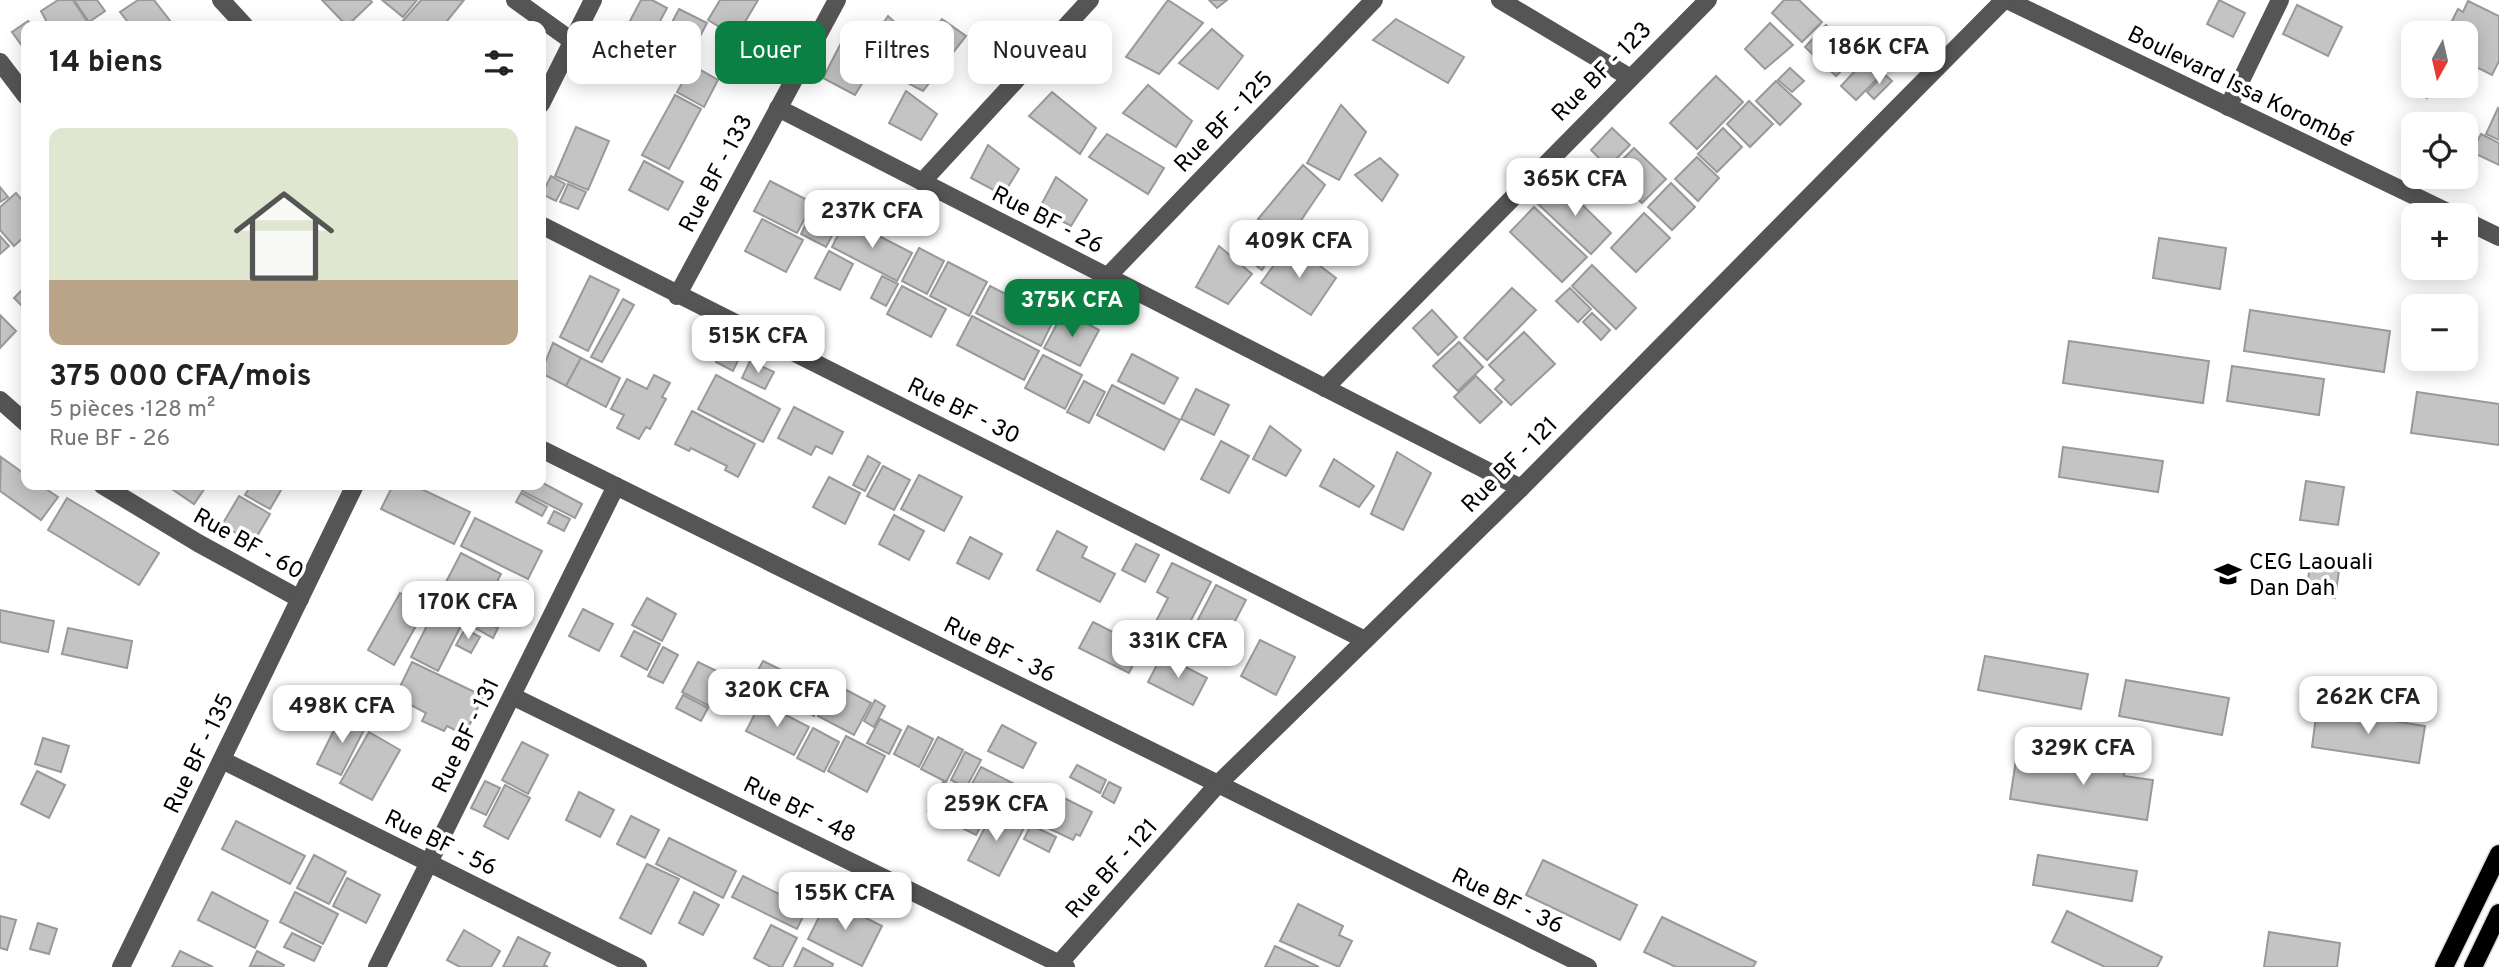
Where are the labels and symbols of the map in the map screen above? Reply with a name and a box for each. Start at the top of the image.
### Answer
street label: Rue BF - 123 [1547,17,1659,129]
street label: Boulevard Issa Korombé [2122,21,2358,156]
north arrow [2401,21,2478,98]
pin: 186K CFA [1807,27,1951,86]
street label: Rue BF - 125 [1169,66,1281,180]
street label: Rue BF - 133 [674,110,760,238]
pin: 365K CFA [1503,158,1647,218]
street label: Rue BF - 26 [986,181,1107,262]
pin: 237K CFA [800,190,944,250]
pin: 409K CFA [1227,220,1371,280]
pin: 375K CFA [1000,280,1144,339]
pin: 515K CFA [686,316,830,375]
street label: Rue BF - 30 [902,373,1024,452]
street label: Rue BF - 121 [1456,411,1565,520]
street label: Rue BF - 60 [187,503,308,587]
place label: CEG Laouali Dan Dah [2249,549,2373,604]
school or university icon: CEG Laouali Dan Dah [2213,559,2243,589]
pin: 170K CFA [396,582,540,641]
street label: Rue BF - 36 [938,612,1060,691]
pin: 331K CFA [1106,620,1250,680]
pin: 320K CFA [705,670,849,729]
street label: Rue BF - 131 [427,674,508,798]
pin: 262K CFA [2296,676,2440,736]
pin: 498K CFA [270,686,414,745]
street label: Rue BF - 135 [159,689,242,819]
pin: 329K CFA [2011,728,2155,787]
street label: Rue BF - 48 [738,772,860,851]
pin: 259K CFA [924,784,1068,843]
street label: Rue BF - 56 [379,805,501,884]
street label: Rue BF - 121 [1060,814,1165,926]
street label: Rue BF - 36 [1446,863,1568,942]
pin: 155K CFA [773,872,917,932]

